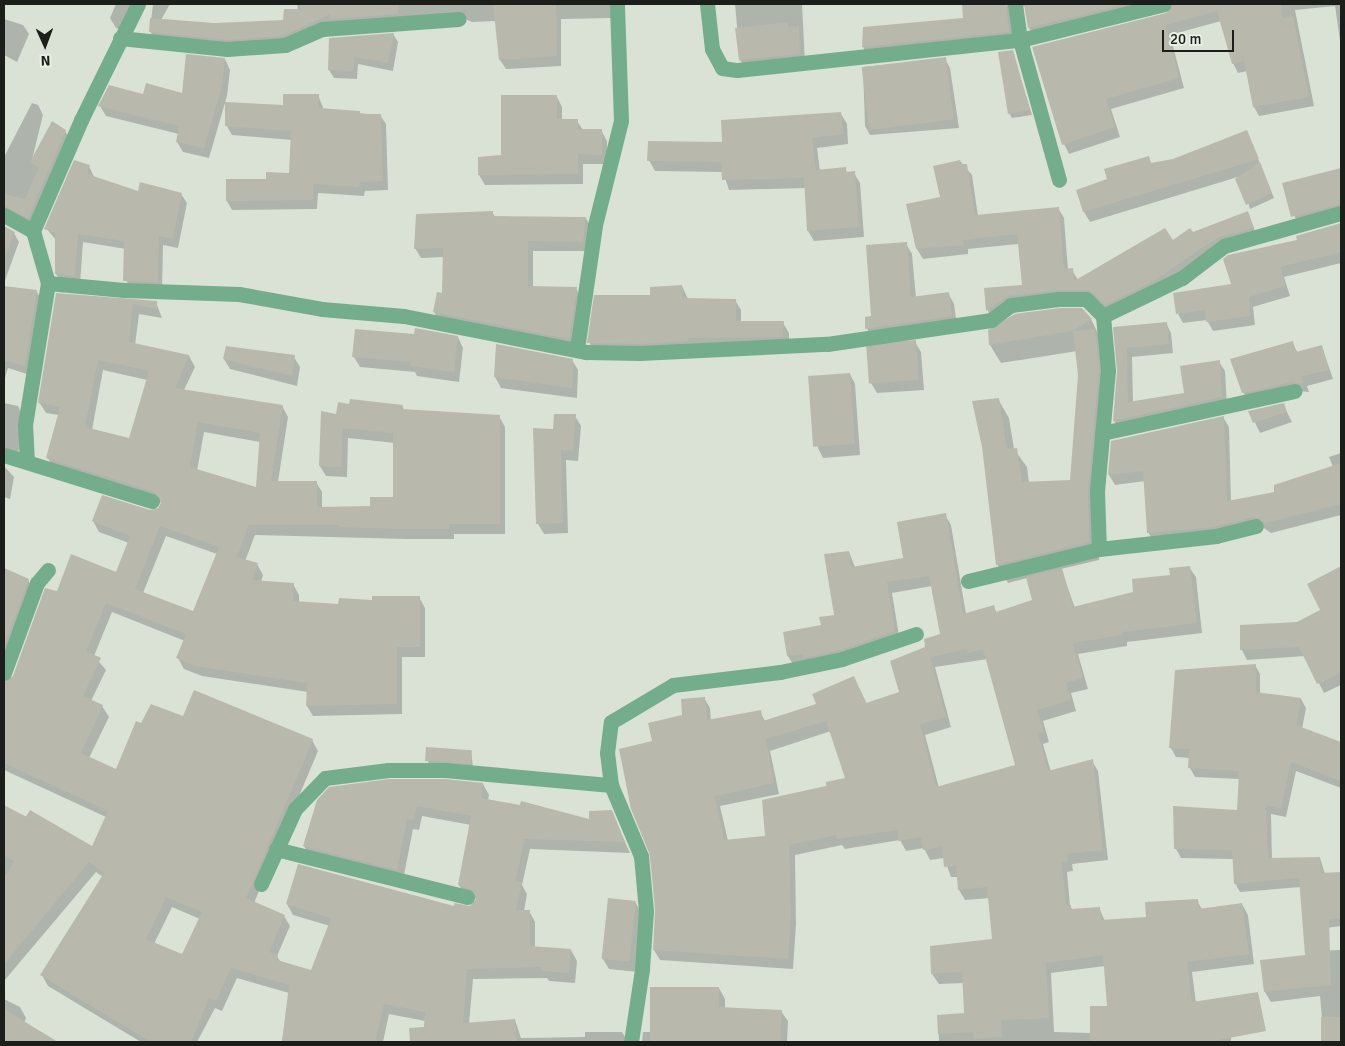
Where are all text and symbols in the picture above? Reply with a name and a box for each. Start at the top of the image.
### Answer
north arrow [20,20,70,70]
scale bar [1165,20,1238,52]
text: 20 m [1170,30,1201,48]
text: N [40,52,51,69]

